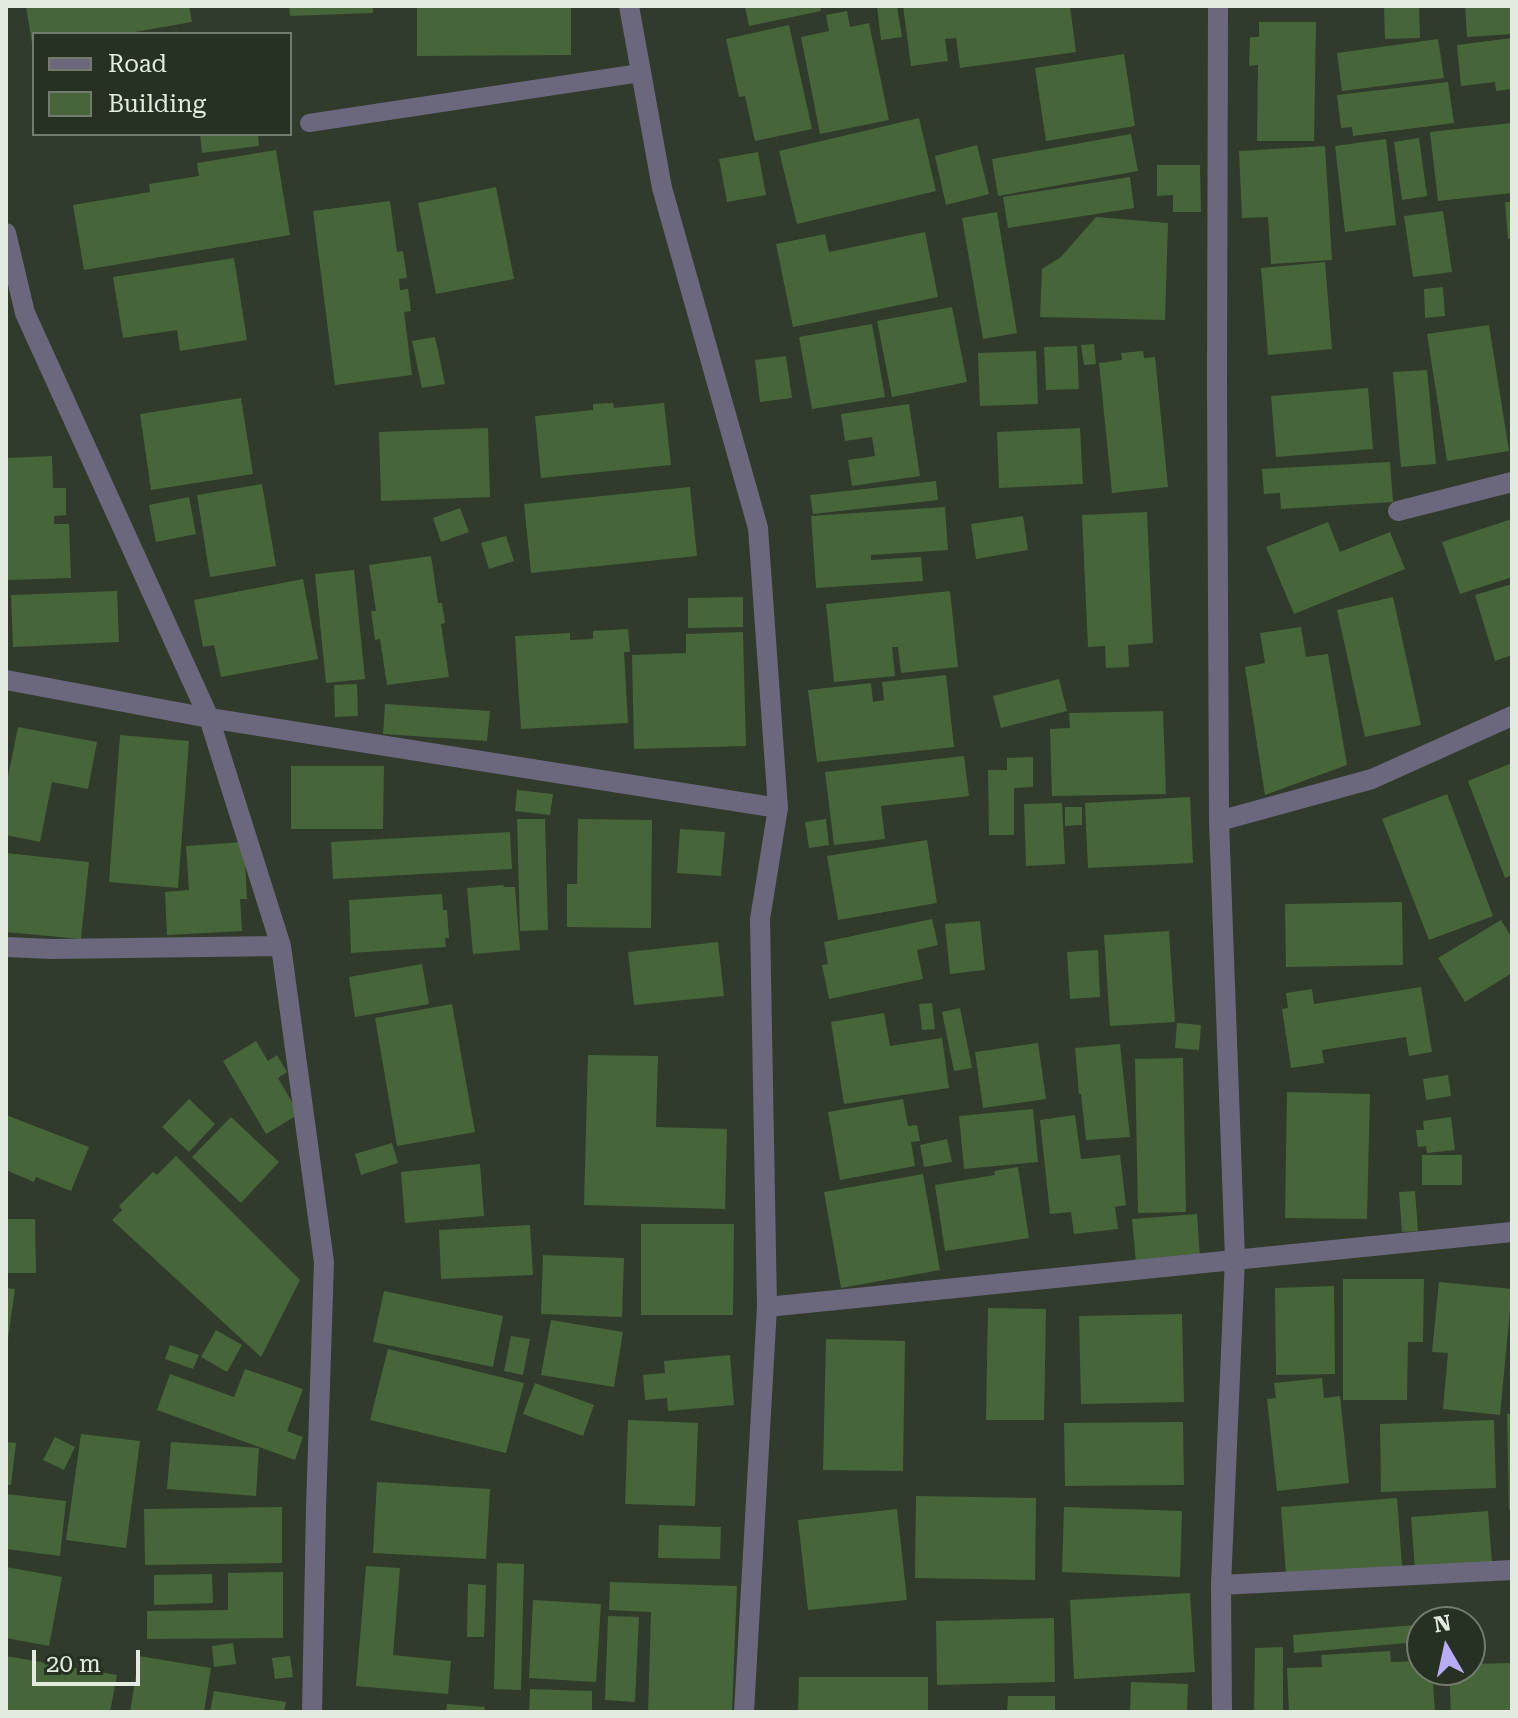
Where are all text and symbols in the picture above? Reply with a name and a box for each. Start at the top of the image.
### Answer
legend [32,32,292,136]
text: Road [108,50,167,78]
text: Building [108,90,206,118]
north arrow [1406,1606,1486,1686]
text: N [1432,1610,1453,1637]
scale bar [36,1634,144,1684]
text: 20 m [46,1650,101,1678]

